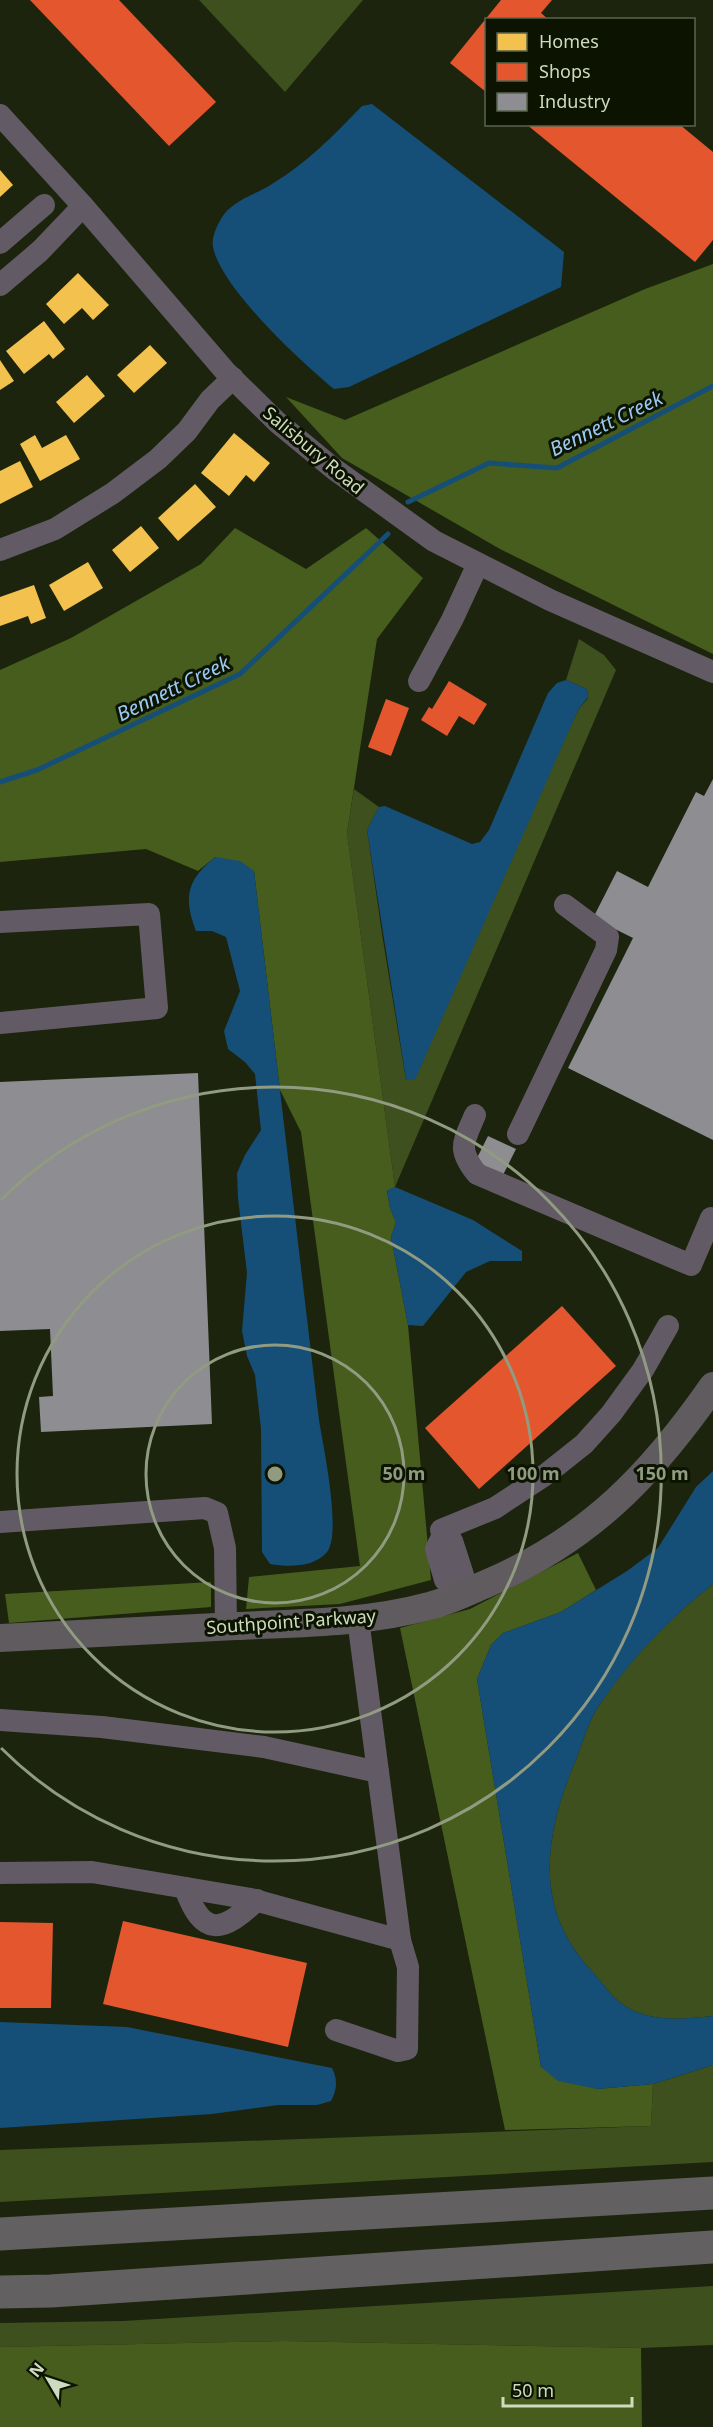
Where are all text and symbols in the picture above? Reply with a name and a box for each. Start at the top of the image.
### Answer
legend [485,18,695,126]
text: Homes [539,29,599,53]
text: Shops [539,59,591,83]
text: Industry [539,89,611,113]
water label: Bennett Creek [545,383,668,462]
street label: Salisbury Road [259,401,369,499]
water label: Bennett Creek [112,648,235,727]
text: 50 m [383,1461,425,1485]
text: 100 m [506,1461,560,1485]
text: 150 m [635,1461,689,1485]
centre of rings [265,1464,285,1484]
street label: Southpoint Parkway [205,1603,377,1639]
north arrow [18,2349,78,2409]
text: N [24,2358,49,2382]
scale bar [503,2370,632,2408]
text: 50 m [512,2378,554,2402]

